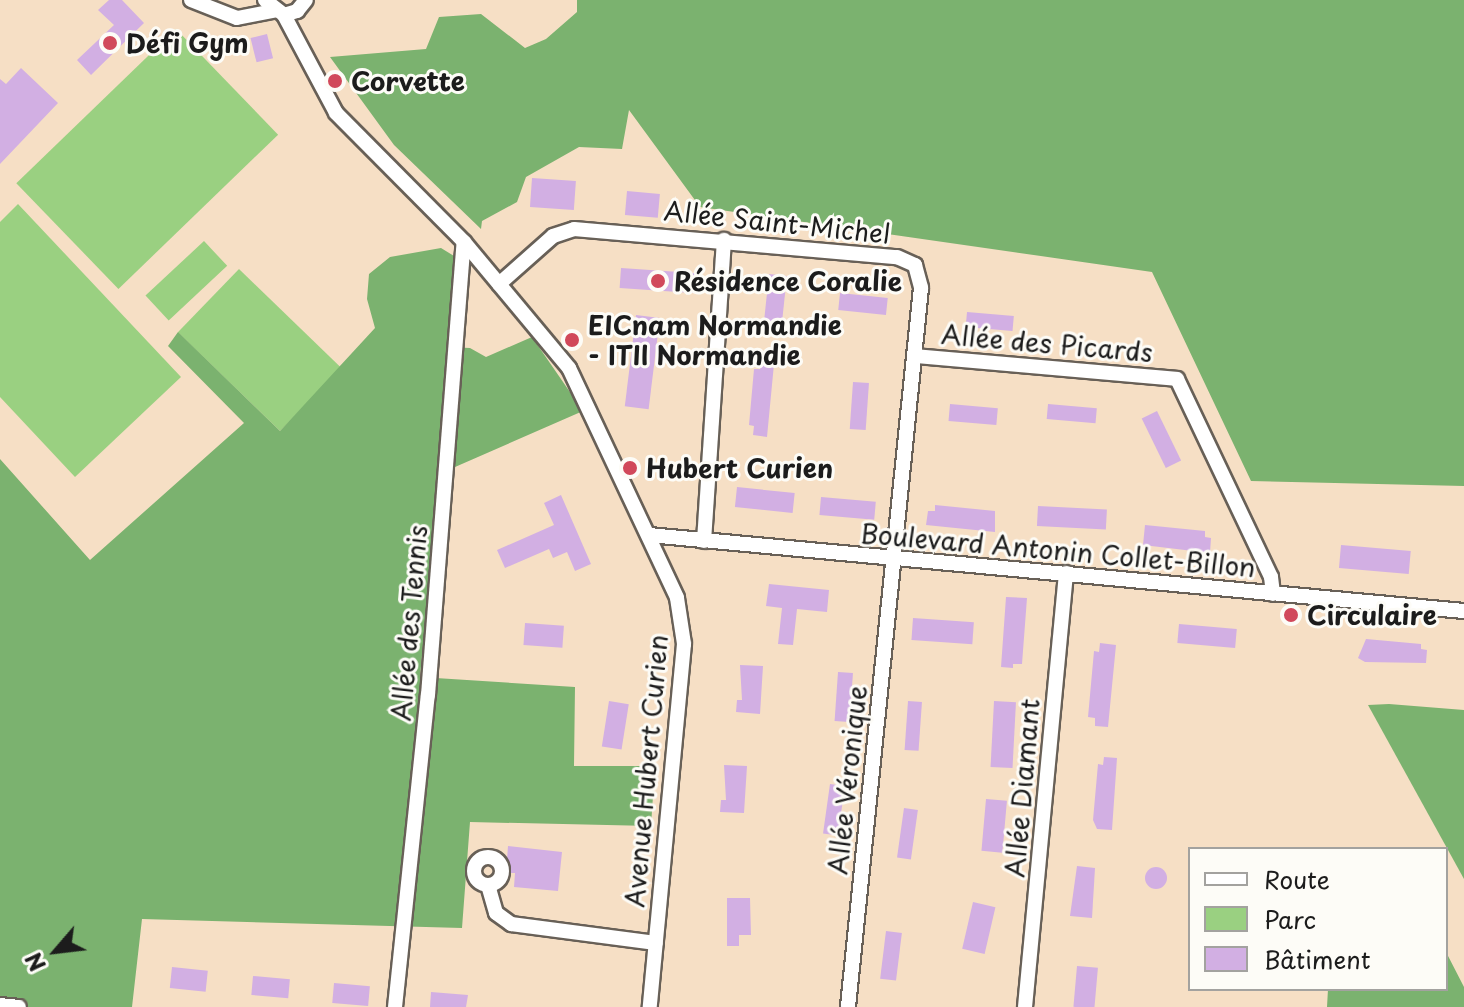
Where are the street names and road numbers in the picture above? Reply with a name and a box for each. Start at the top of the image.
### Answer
street label: Allée Saint-Michel [661,195,893,249]
street label: Allée des Picards [940,318,1154,368]
street label: Boulevard Antonin Collet-Billon [859,517,1257,583]
street label: Allée des Tennis [385,523,433,723]
street label: Avenue Hubert Curien [618,632,674,910]
street label: Allée Véronique [821,682,873,878]
street label: Allée Diamant [999,697,1045,879]

